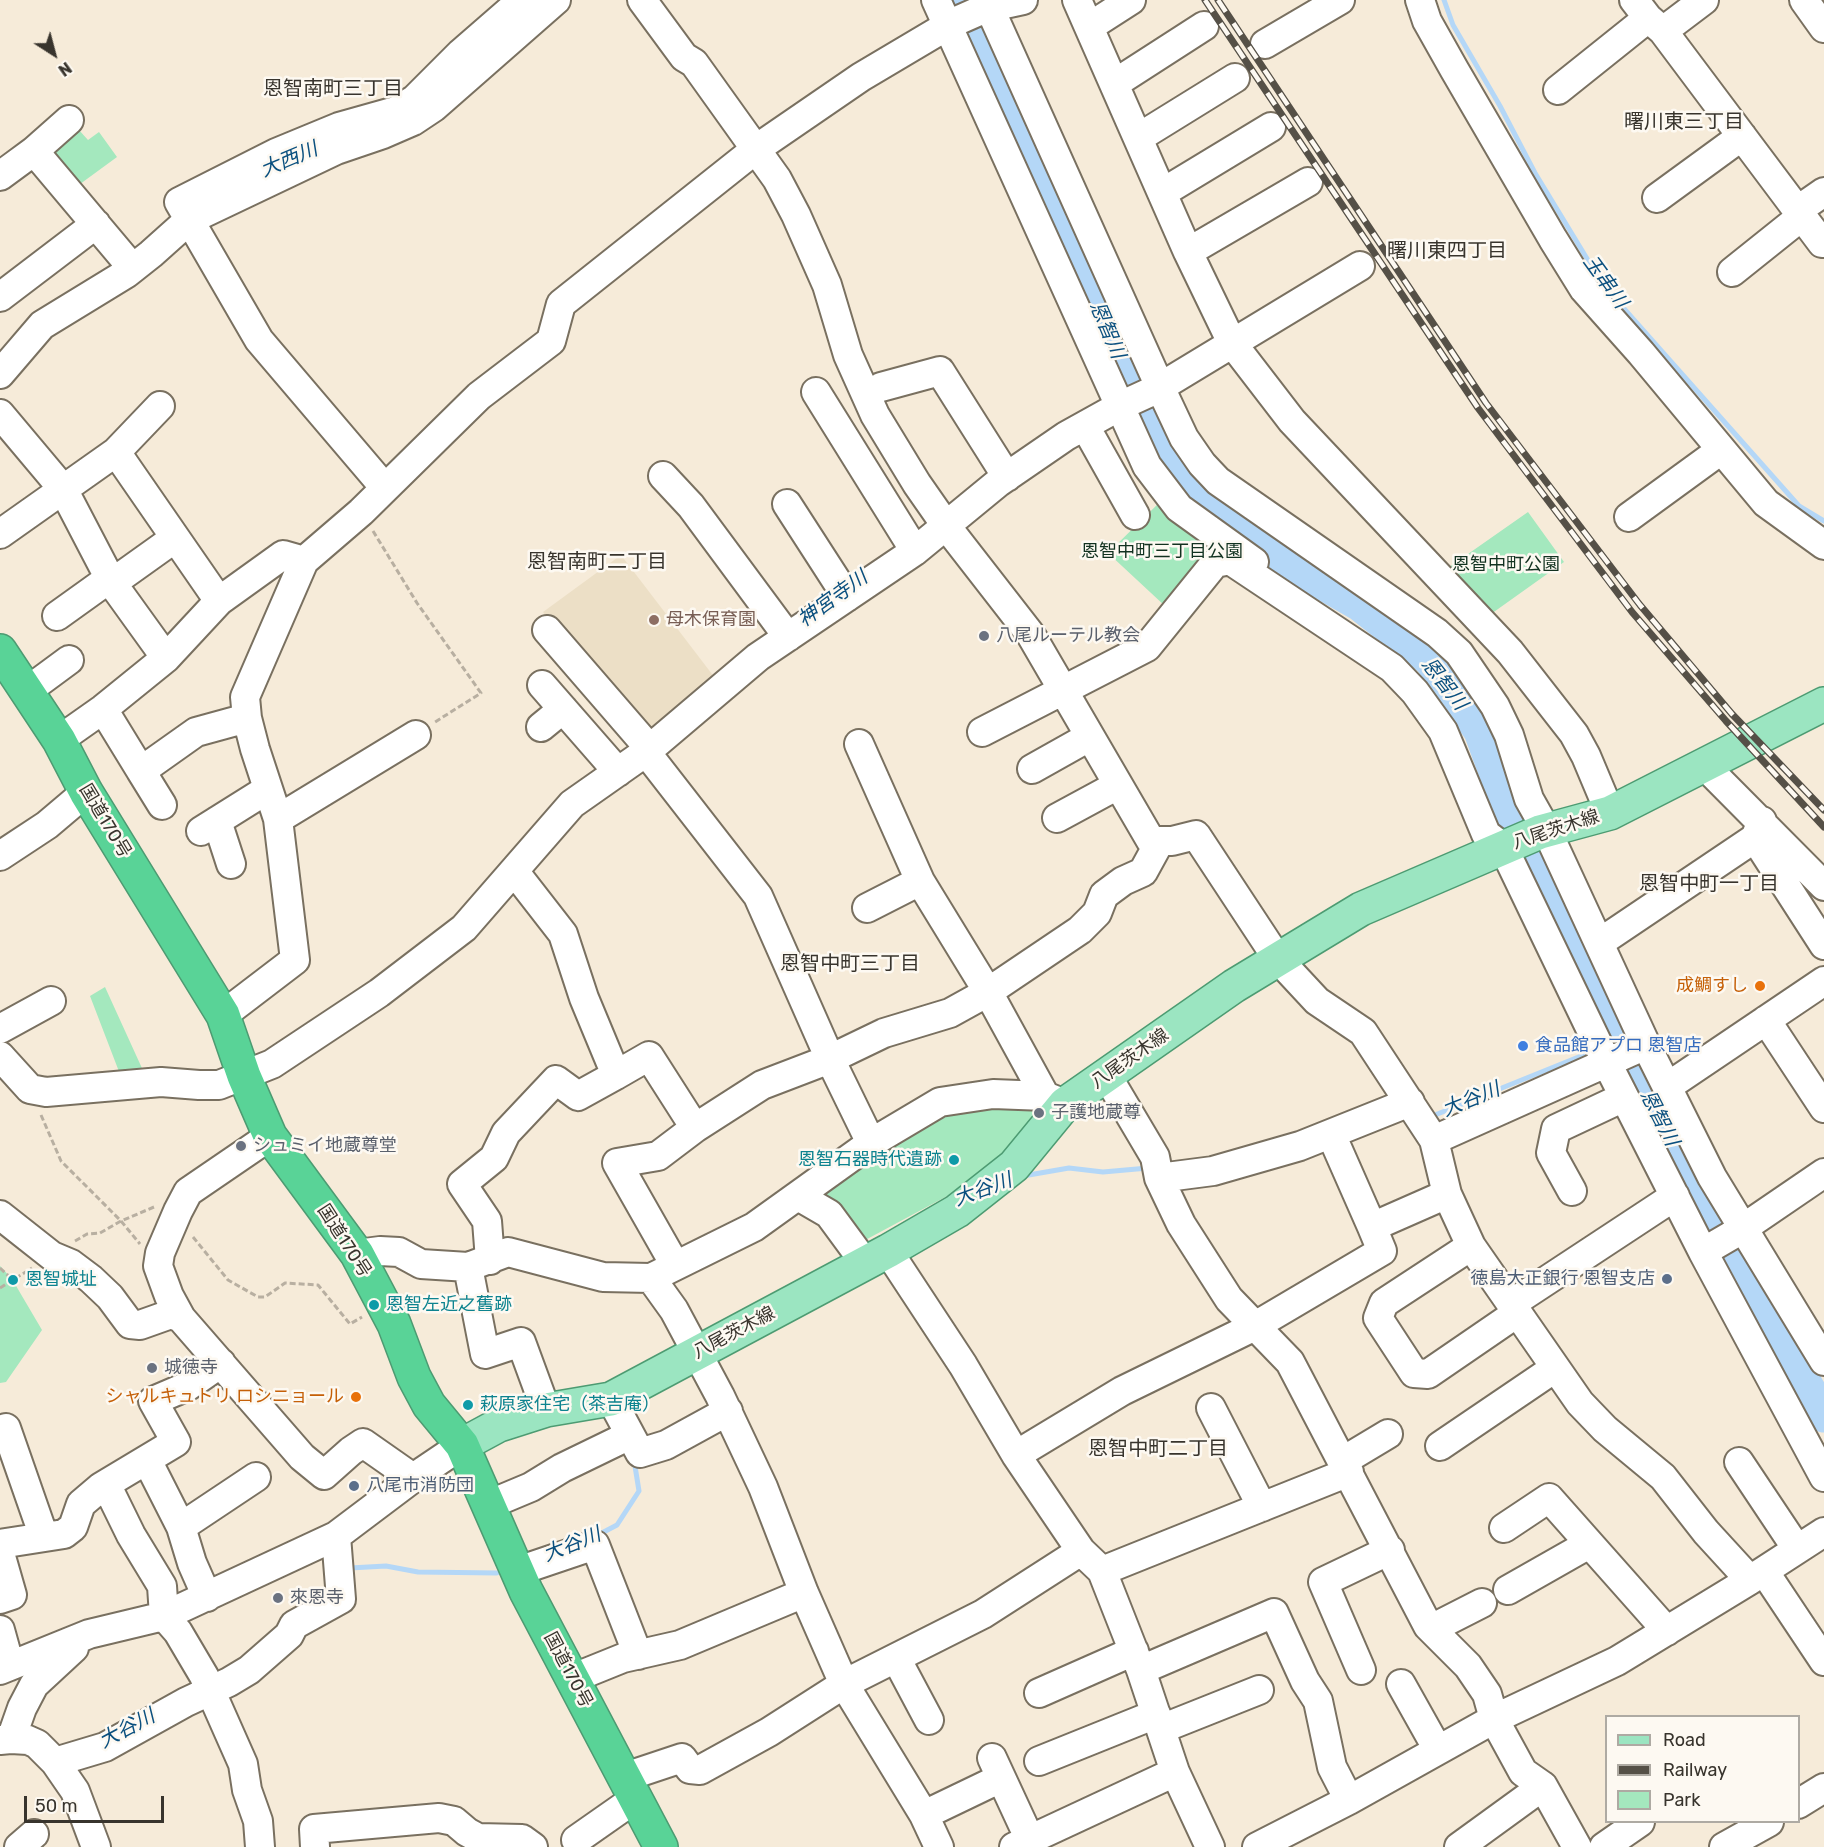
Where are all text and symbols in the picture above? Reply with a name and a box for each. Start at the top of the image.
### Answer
north arrow [24,24,84,84]
text: N [55,58,75,80]
district label: 恩智南町三丁目 [263,77,403,101]
district label: 曙川東三丁目 [1624,110,1744,134]
water label: 大西川 [257,137,321,183]
district label: 曙川東四丁目 [1387,239,1507,263]
water label: 玉串川 [1578,251,1632,313]
water label: 恩智川 [1084,298,1130,362]
park label: 恩智中町三丁目公園 [1081,541,1243,563]
district label: 恩智南町二丁目 [527,550,667,574]
park label: 恩智中町公園 [1452,554,1560,576]
water label: 神宮寺川 [794,566,872,632]
place label: 母木保育園 [666,609,756,631]
marker: 母木保育園 [647,613,661,627]
place label: 八尾ルーテル教会 [996,625,1140,647]
marker: 八尾ルーテル教会 [977,629,991,643]
water label: 恩智川 [1416,653,1472,715]
street label: 国道170号 [75,780,135,862]
street label: 八尾茨木線 [1510,806,1602,854]
district label: 恩智中町一丁目 [1639,872,1779,896]
district label: 恩智中町三丁目 [780,952,920,976]
place label: 成鯛すし [1676,975,1748,997]
marker: 成鯛すし [1753,979,1767,993]
street label: 八尾茨木線 [1087,1024,1173,1094]
place label: 食品館アプロ 恩智店 [1535,1035,1701,1057]
marker: 食品館アプロ 恩智店 [1516,1039,1530,1053]
water label: 大谷川 [1439,1078,1503,1122]
water label: 恩智川 [1635,1086,1683,1150]
place label: 子護地蔵尊 [1051,1102,1141,1124]
marker: 子護地蔵尊 [1032,1106,1046,1120]
place label: シュミイ地蔵尊堂 [253,1135,397,1157]
marker: シュミイ地蔵尊堂 [234,1139,248,1153]
place label: 恩智石器時代遺跡 [798,1149,942,1171]
marker: 恩智石器時代遺跡 [947,1153,961,1167]
water label: 大谷川 [951,1168,1015,1212]
street label: 国道170号 [313,1201,375,1281]
place label: 徳島大正銀行 恩智支店 [1471,1268,1655,1290]
place label: 恩智城址 [25,1269,97,1291]
marker: 徳島大正銀行 恩智支店 [1660,1272,1674,1286]
marker: 恩智城址 [6,1273,20,1287]
place label: 恩智左近之舊跡 [386,1294,512,1316]
marker: 恩智左近之舊跡 [367,1298,381,1312]
street label: 八尾茨木線 [689,1302,779,1364]
place label: 城徳寺 [164,1357,218,1379]
marker: 城徳寺 [145,1361,159,1375]
place label: シャルキュトリ ロシニョール [106,1386,344,1408]
marker: シャルキュトリ ロシニョール [349,1390,363,1404]
place label: 萩原家住宅（茶吉庵） [480,1394,660,1416]
marker: 萩原家住宅（茶吉庵） [461,1398,475,1412]
district label: 恩智中町二丁目 [1088,1437,1228,1461]
place label: 八尾市消防団 [366,1475,474,1497]
marker: 八尾市消防団 [347,1479,361,1493]
water label: 大谷川 [540,1523,604,1567]
place label: 來恩寺 [290,1587,344,1609]
marker: 來恩寺 [271,1591,285,1605]
street label: 国道170号 [539,1629,597,1711]
water label: 大谷川 [95,1704,159,1754]
legend [1605,1715,1800,1823]
text: Road [1663,1729,1706,1751]
text: Railway [1663,1759,1727,1781]
scale bar [27,1784,166,1822]
text: Park [1663,1789,1700,1811]
text: 50 m [35,1795,78,1817]

